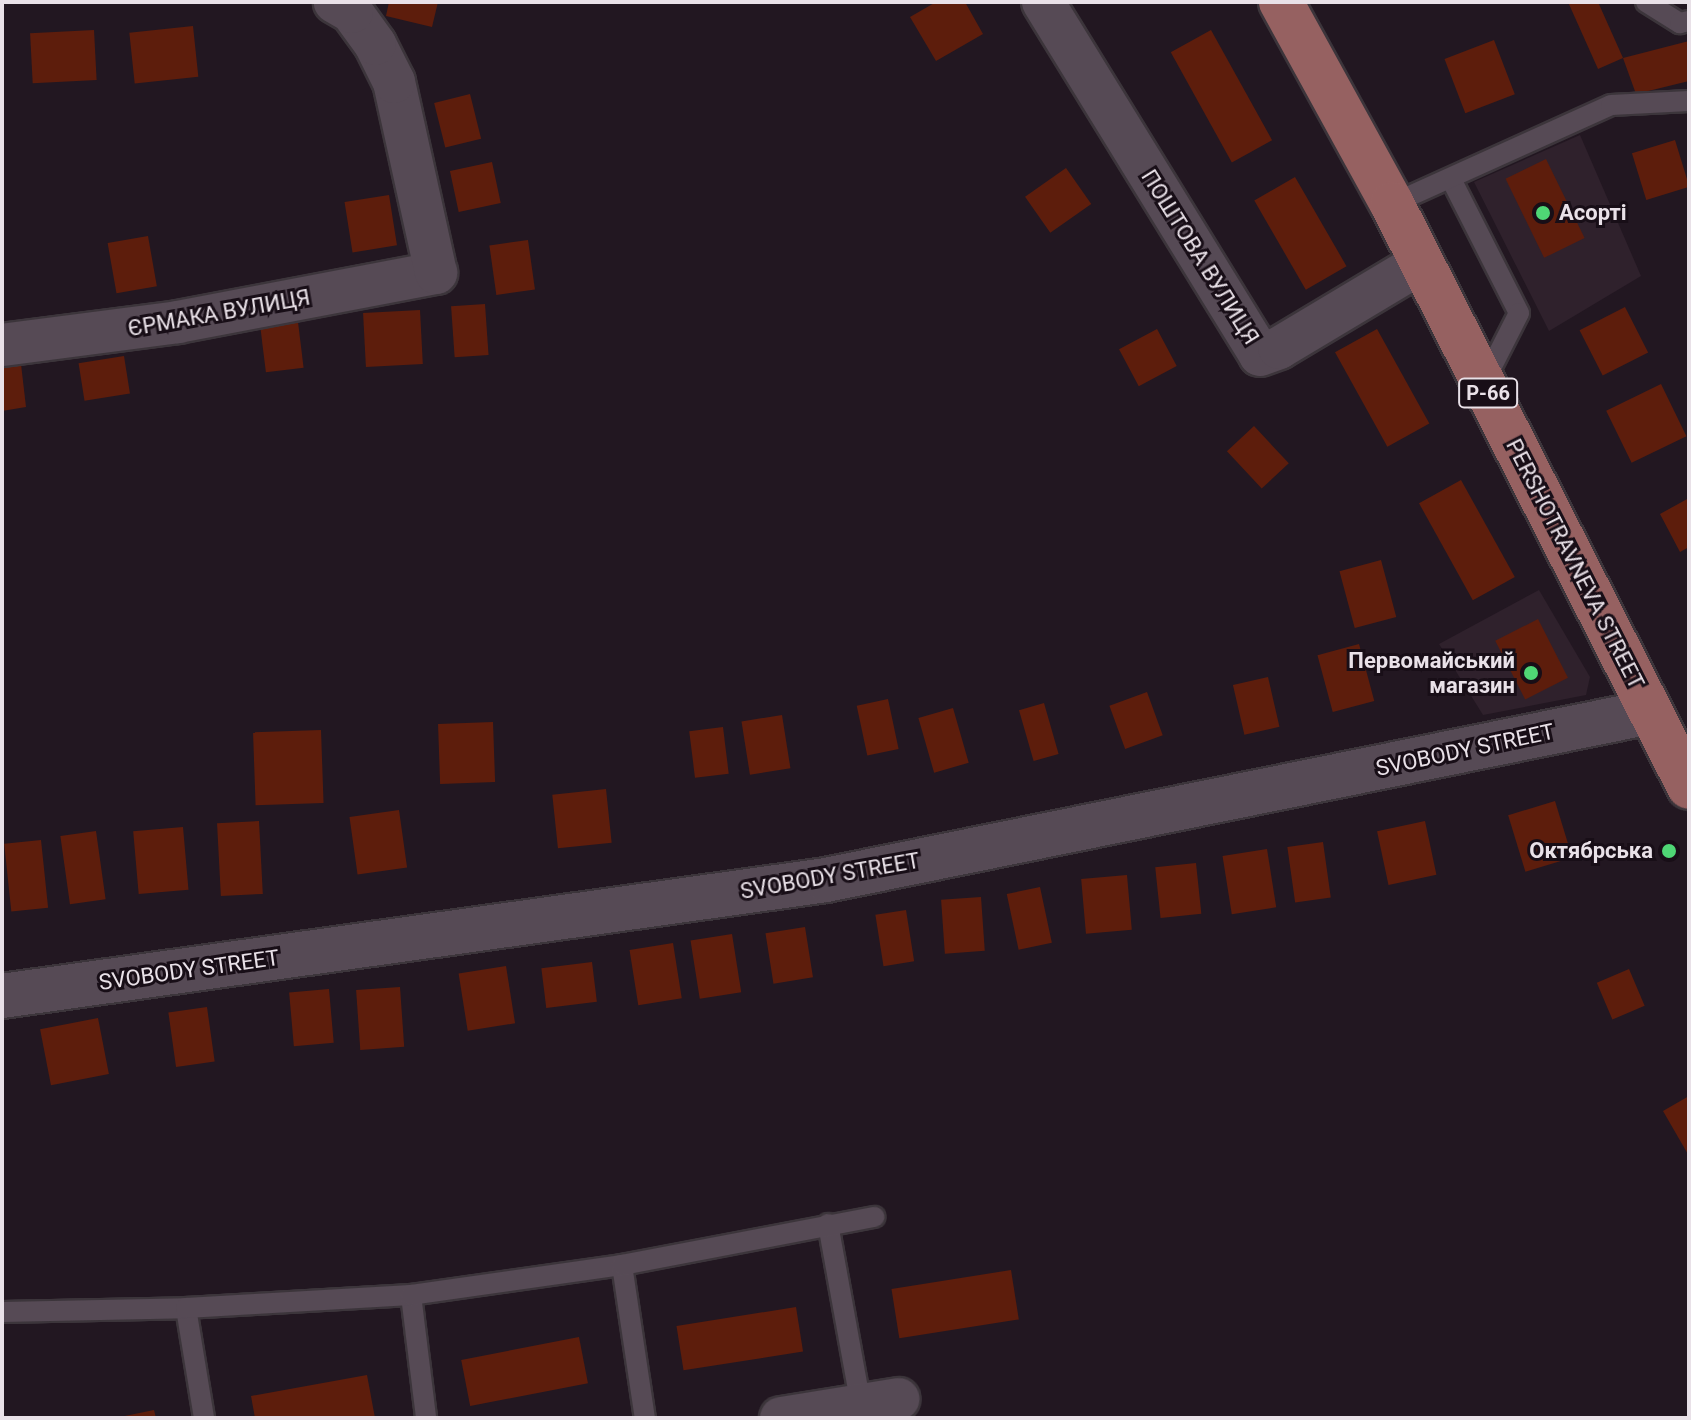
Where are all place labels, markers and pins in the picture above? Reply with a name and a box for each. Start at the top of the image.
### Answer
place label: Асорті [1559,200,1627,226]
marker: Асорті [1534,204,1552,222]
place label: Первомайський магазин [1348,647,1515,698]
marker: Первомайський магазин [1522,664,1540,682]
place label: Октябрська [1529,838,1653,864]
marker: Октябрська [1660,842,1678,860]

